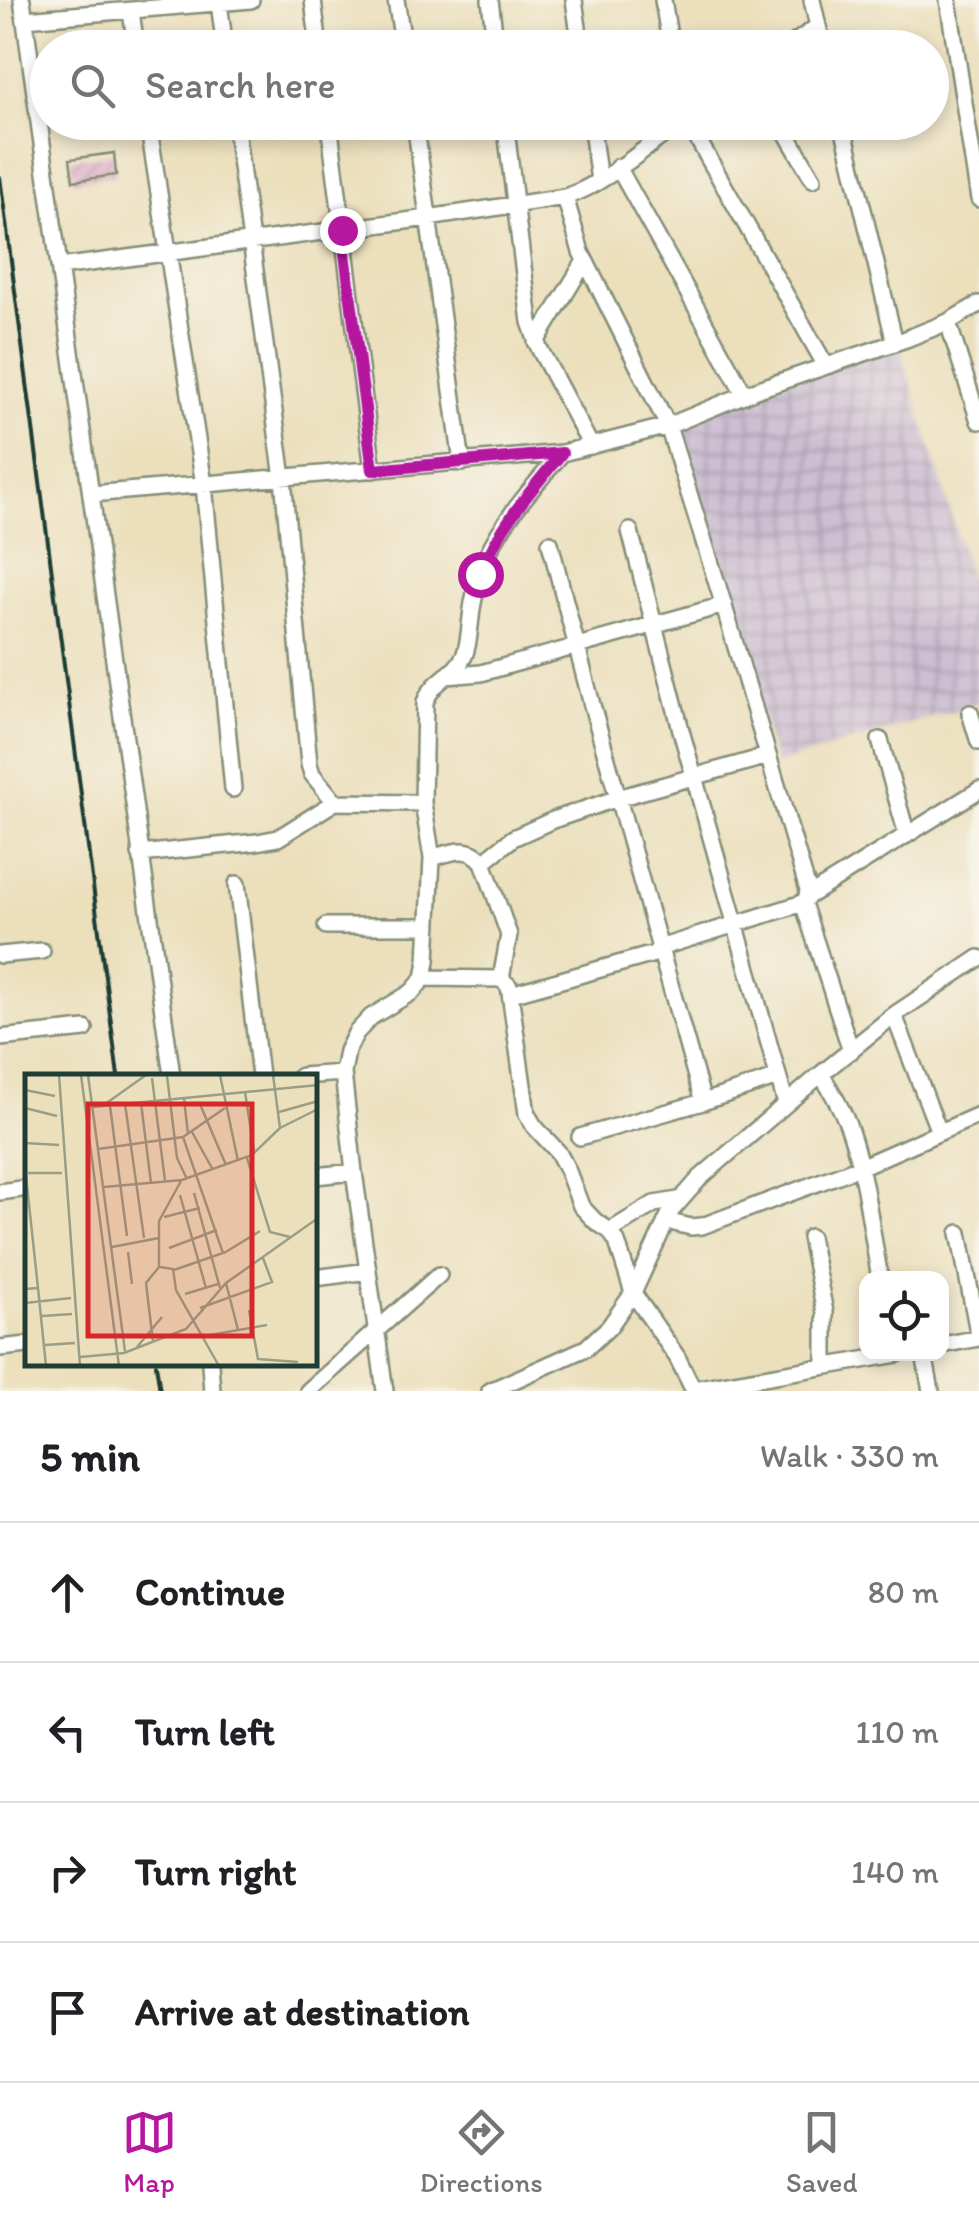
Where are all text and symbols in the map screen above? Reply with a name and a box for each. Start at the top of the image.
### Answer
search box [30,30,949,140]
icon: search [65,58,120,113]
text: Search here [145,62,336,108]
route end [320,208,366,254]
route start [458,552,504,598]
inset map [25,1074,318,1366]
map controls [859,1271,949,1361]
button: locate [859,1271,949,1361]
text: 5 min [40,1431,140,1482]
text: Walk · 330 m [760,1437,939,1475]
icon: ahead [40,1565,95,1620]
text: Continue [135,1569,285,1615]
text: 80 m [868,1573,939,1611]
icon: left [40,1705,95,1760]
text: Turn left [135,1709,275,1755]
text: 110 m [855,1713,939,1751]
icon: right [40,1845,95,1900]
text: Turn right [135,1849,297,1895]
text: 140 m [851,1853,939,1891]
icon: arrive [40,1985,95,2040]
text: Arrive at destination [135,1989,470,2035]
tab: Map [122,2105,177,2199]
tab: Directions [420,2105,543,2199]
tab: Saved [786,2105,857,2199]

